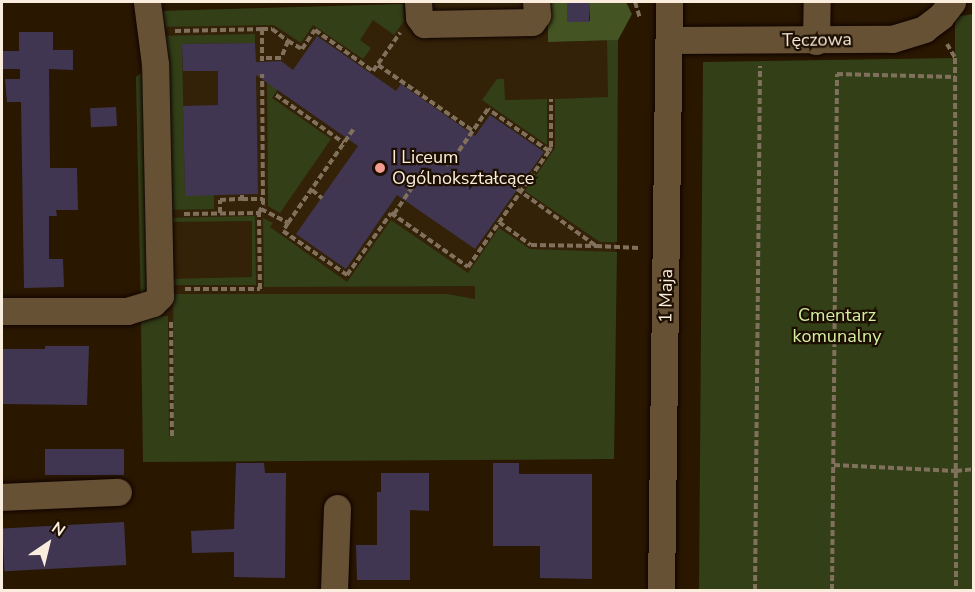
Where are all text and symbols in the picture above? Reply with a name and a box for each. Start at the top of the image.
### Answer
street label: Tęczowa [782,29,852,51]
place label: I Liceum Ogólnokształcące [392,147,534,190]
marker: I Liceum Ogólnokształcące [373,161,387,175]
street label: 1 Maja [655,269,677,323]
park label: Cmentarz komunalny [793,305,881,348]
north arrow [18,514,78,574]
text: N [47,517,70,542]

